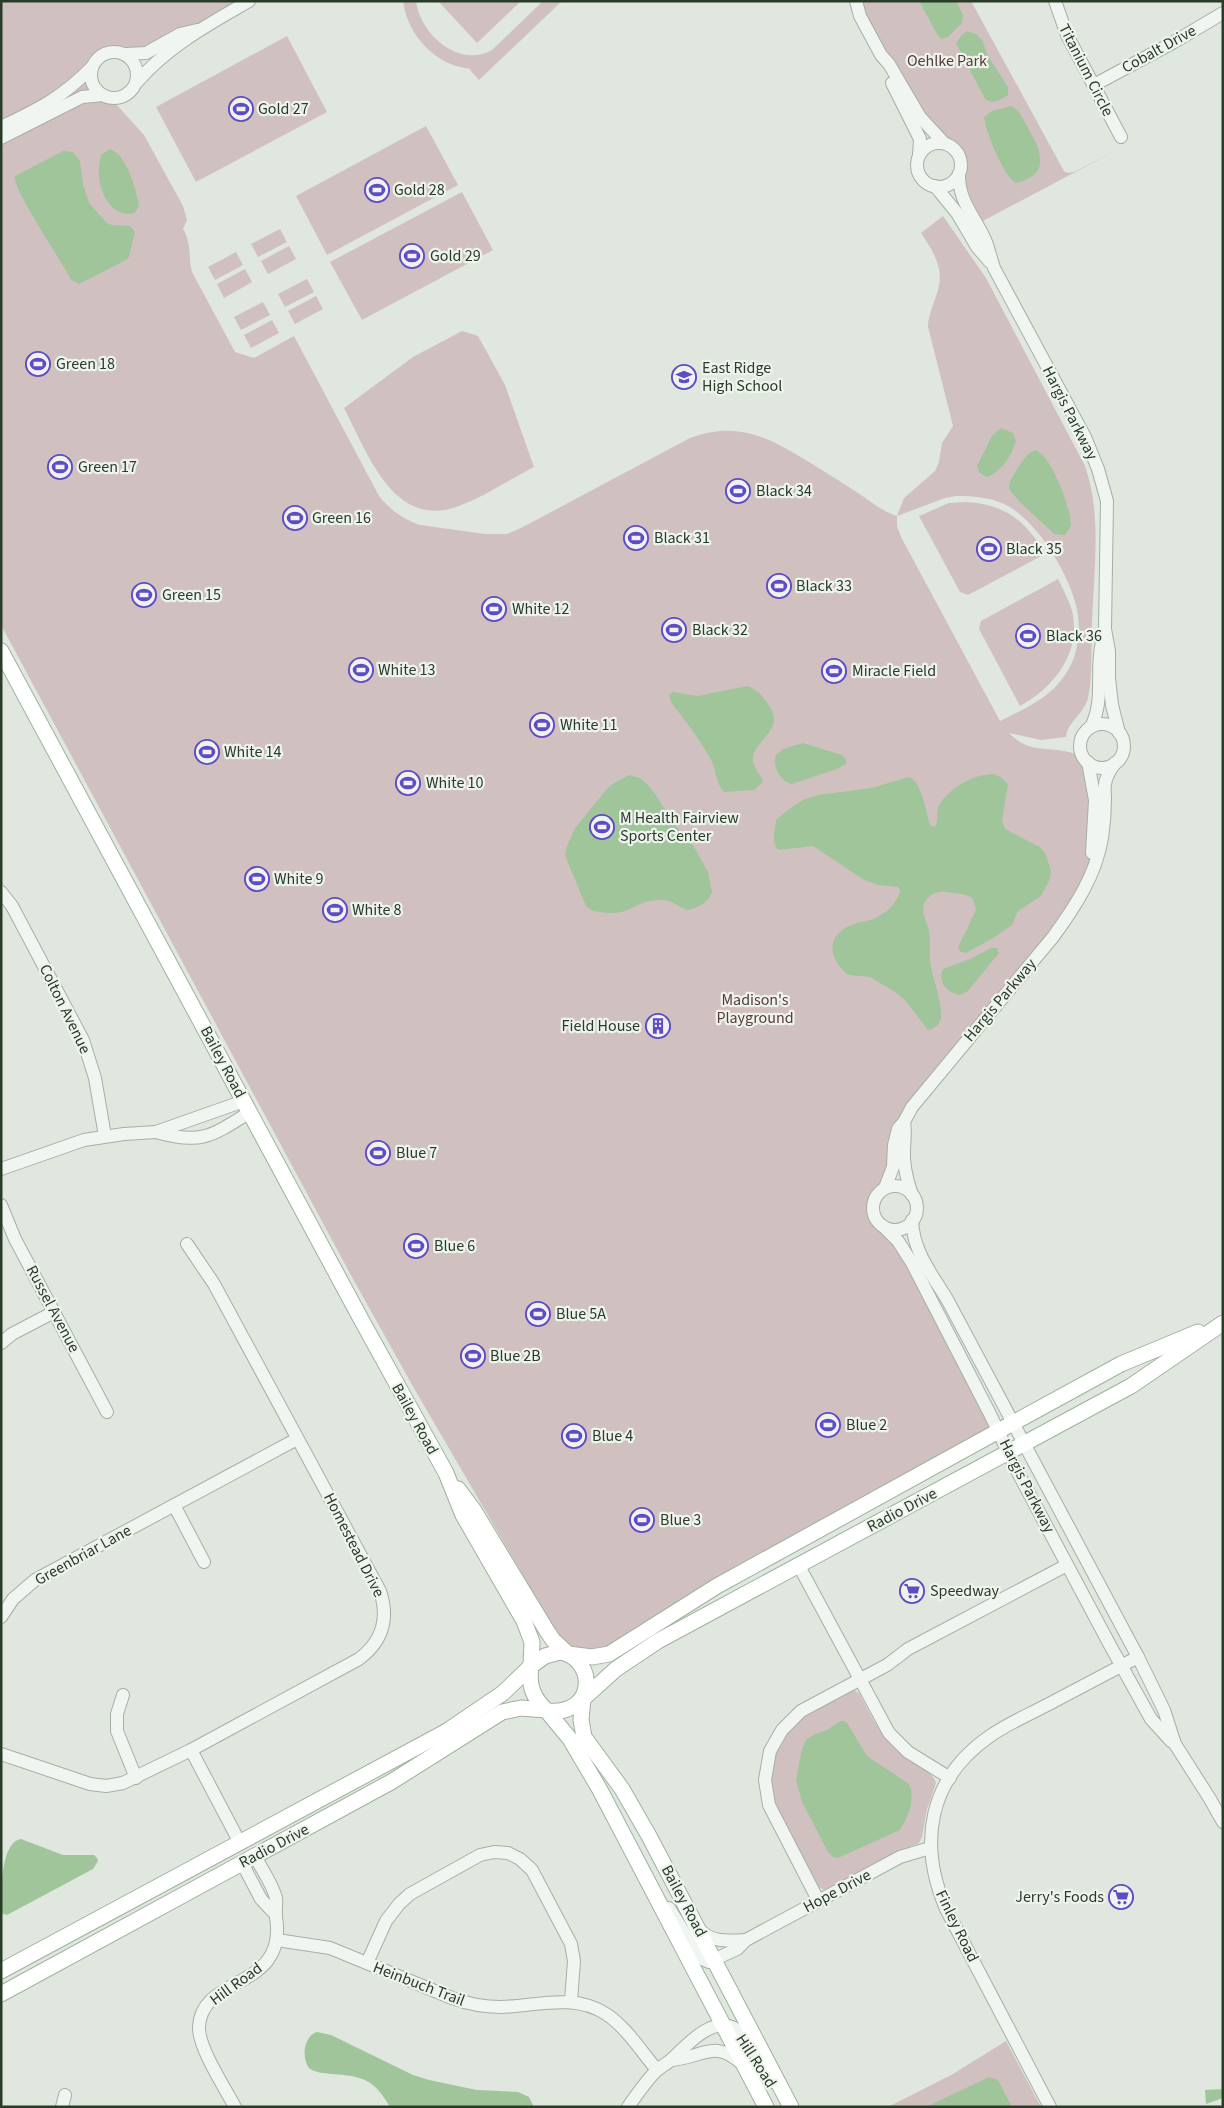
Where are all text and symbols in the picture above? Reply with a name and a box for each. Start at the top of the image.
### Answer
street label: Titanium Circle [1053,20,1119,120]
street label: Cobalt Drive [1118,20,1200,78]
park label: Oehlke Park [907,50,987,72]
sports icon: Gold 27 [228,96,254,122]
place label: Gold 27 [258,98,309,120]
sports icon: Gold 28 [364,177,390,203]
place label: Gold 28 [394,179,445,201]
sports icon: Gold 29 [399,243,425,269]
place label: Gold 29 [430,245,481,267]
sports icon: Green 18 [25,351,51,377]
place label: Green 18 [56,353,115,375]
place label: East Ridge High School [702,357,782,397]
street label: Hargis Parkway [1037,362,1103,464]
school or university icon: East Ridge High School [671,364,697,390]
sports icon: Green 17 [47,454,73,480]
place label: Green 17 [78,456,137,478]
sports icon: Black 34 [725,478,751,504]
place label: Black 34 [756,480,812,502]
sports icon: Green 16 [282,505,308,531]
place label: Green 16 [312,507,371,529]
sports icon: Black 31 [623,525,649,551]
place label: Black 31 [654,527,710,549]
sports icon: Black 35 [976,536,1002,562]
place label: Black 35 [1006,538,1062,560]
sports icon: Black 33 [766,573,792,599]
place label: Black 33 [796,575,852,597]
sports icon: Green 15 [131,582,157,608]
place label: Green 15 [162,584,221,606]
sports icon: White 12 [481,596,507,622]
place label: White 12 [512,598,569,620]
sports icon: Black 32 [661,617,687,643]
place label: Black 32 [692,619,748,641]
sports icon: Black 36 [1015,623,1041,649]
place label: Black 36 [1046,625,1102,647]
sports icon: White 13 [348,657,374,683]
sports icon: Miracle Field [821,658,847,684]
place label: White 13 [378,659,435,681]
place label: Miracle Field [852,660,936,682]
sports icon: White 11 [529,712,555,738]
place label: White 11 [560,714,617,736]
sports icon: White 14 [194,739,220,765]
place label: White 14 [224,741,281,763]
sports icon: White 10 [395,770,421,796]
place label: White 10 [426,772,483,794]
place label: M Health Fairview Sports Center [620,807,739,847]
sports icon: M Health Fairview Sports Center [589,814,615,840]
sports icon: White 9 [244,866,270,892]
place label: White 9 [274,868,324,890]
sports icon: White 8 [322,897,348,923]
place label: White 8 [352,899,402,921]
street label: Hargis Parkway [959,953,1042,1046]
street label: Colton Avenue [34,961,96,1057]
park label: Madison's Playground [716,989,794,1029]
building icon: Field House [645,1013,671,1039]
place label: Field House [562,1015,640,1037]
street label: Bailey Road [195,1022,251,1102]
sports icon: Blue 7 [365,1140,391,1166]
place label: Blue 7 [396,1142,437,1164]
sports icon: Blue 6 [403,1233,429,1259]
place label: Blue 6 [434,1235,475,1257]
street label: Russel Avenue [21,1262,85,1356]
sports icon: Blue 5A [525,1301,551,1327]
place label: Blue 5A [556,1303,606,1325]
sports icon: Blue 2B [460,1343,486,1369]
place label: Blue 2B [490,1345,541,1367]
street label: Bailey Road [386,1379,444,1459]
sports icon: Blue 2 [815,1412,841,1438]
place label: Blue 2 [846,1414,887,1436]
sports icon: Blue 4 [561,1423,587,1449]
place label: Blue 4 [592,1425,633,1447]
street label: Hargis Parkway [994,1435,1060,1537]
street label: Radio Drive [863,1482,941,1538]
street label: Homestead Drive [318,1489,390,1601]
sports icon: Blue 3 [629,1507,655,1533]
place label: Blue 3 [660,1509,701,1531]
street label: Greenbriar Lane [31,1519,135,1591]
supermarket icon: Speedway [899,1578,925,1604]
place label: Speedway [930,1580,1000,1602]
street label: Radio Drive [235,1818,313,1874]
street label: Bailey Road [656,1861,712,1941]
street label: Hope Drive [799,1864,875,1918]
supermarket icon: Jerry's Foods [1108,1884,1134,1910]
street label: Finley Road [930,1886,984,1966]
place label: Jerry's Foods [1015,1886,1104,1908]
street label: Heinbuch Trail [370,1956,468,2012]
street label: Hill Road [205,1957,267,2011]
street label: Hill Road [730,2030,782,2092]

